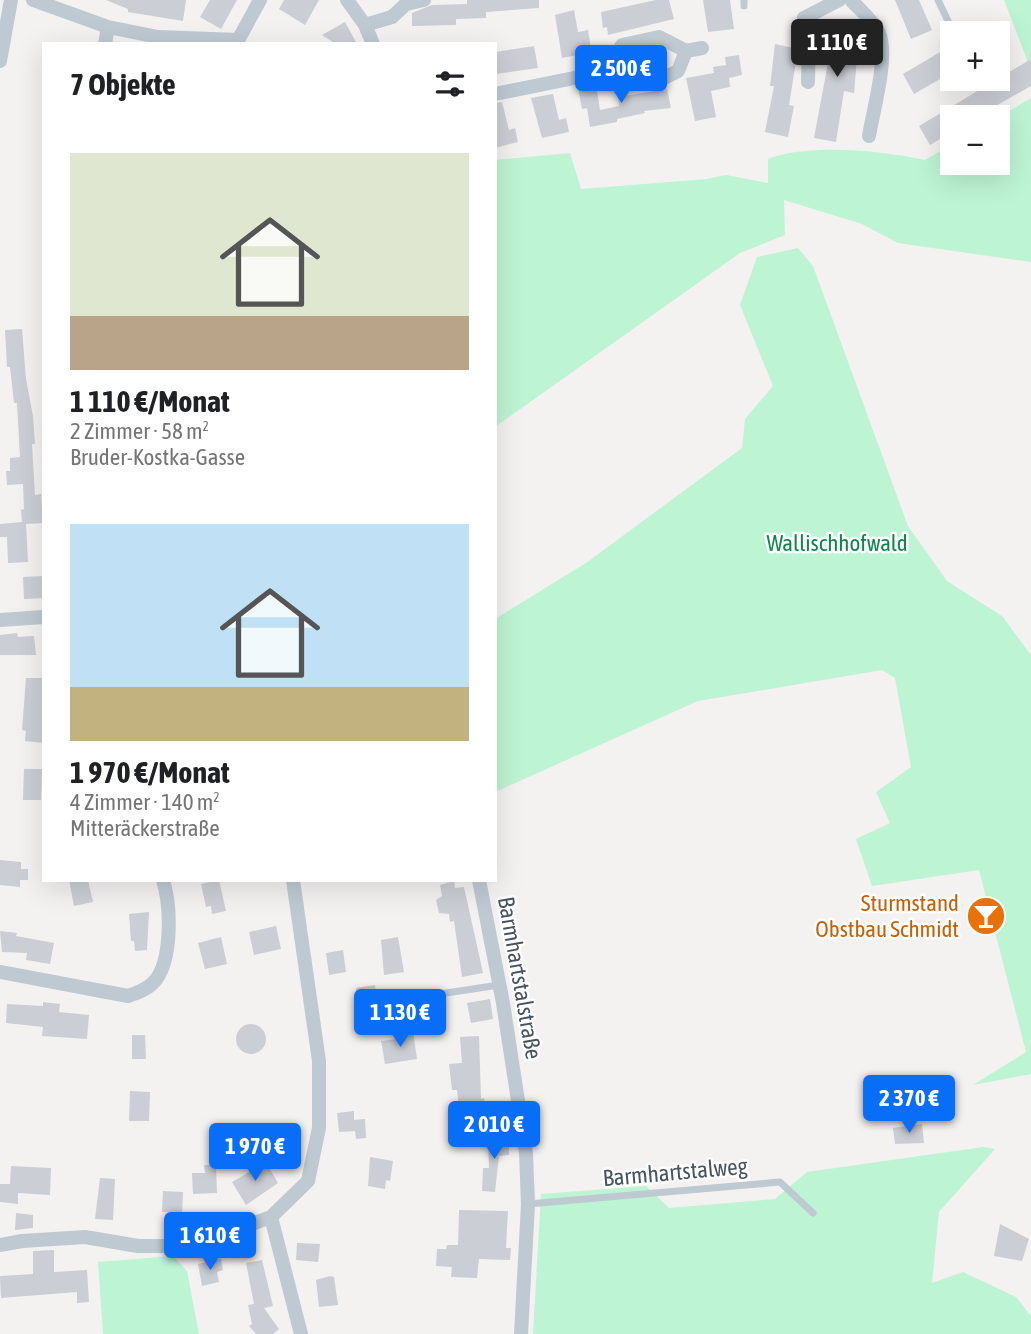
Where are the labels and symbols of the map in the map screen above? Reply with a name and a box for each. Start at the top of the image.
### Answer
pin: 1 110 € [772,20,902,79]
pin: 2 500 € [556,46,686,105]
park label: Wallischhofwald [766,530,908,556]
place label: Sturmstand Obstbau Schmidt [815,890,959,942]
street label: Barmhartstalstraße [493,895,547,1061]
bar icon: Sturmstand Obstbau Schmidt [965,895,1007,937]
pin: 1 130 € [335,990,465,1049]
pin: 2 370 € [844,1076,974,1135]
pin: 2 010 € [429,1102,559,1161]
pin: 1 970 € [190,1124,320,1183]
street label: Barmhartstalweg [602,1153,749,1191]
pin: 1 610 € [145,1212,275,1272]

